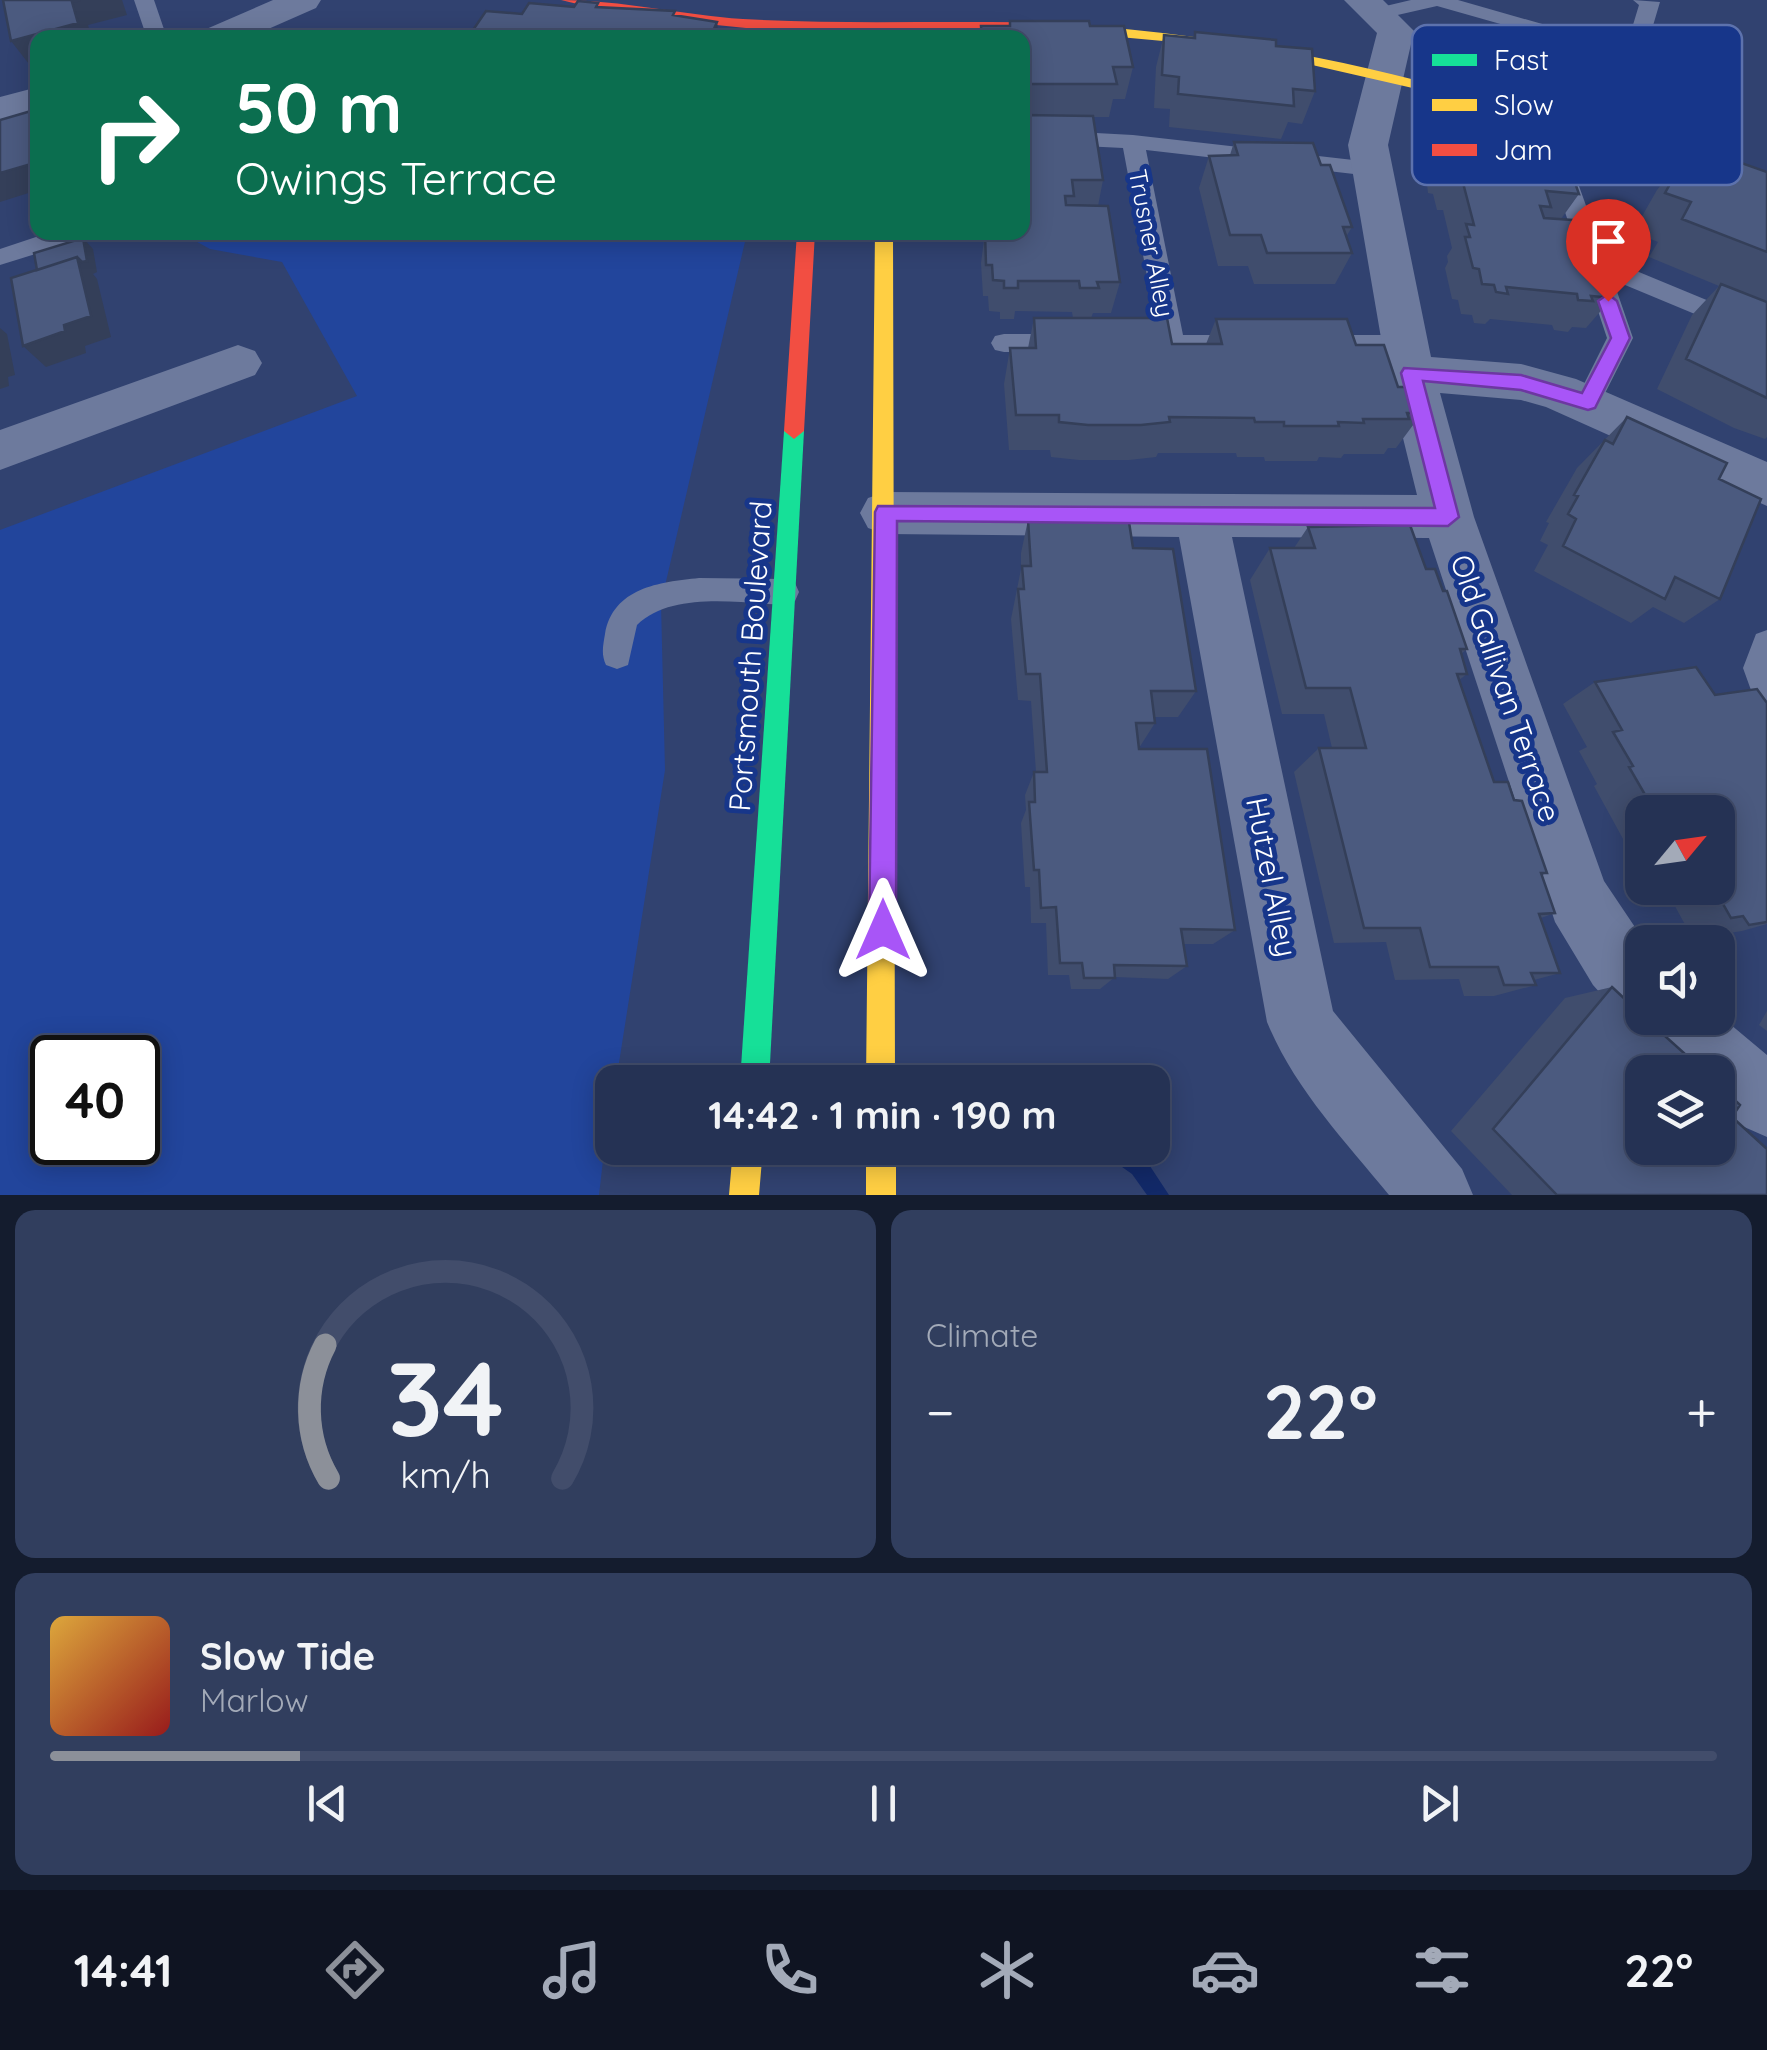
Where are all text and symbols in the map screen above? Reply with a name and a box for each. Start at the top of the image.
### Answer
legend [1412,25,1742,185]
text: Fast [1494,42,1549,77]
text: 50 m [235,63,402,151]
icon: right [70,70,200,200]
text: Slow [1494,87,1554,122]
text: Jam [1494,132,1553,167]
text: Owings Terrace [235,150,557,206]
street label: Trusner Alley [1122,167,1182,319]
pin [1566,199,1651,302]
icon: arrive [1581,214,1636,269]
street label: Portsmouth Boulevard [720,499,780,813]
street label: Old Gallivan Terrace [1442,549,1570,827]
street label: Hutzel Alley [1238,794,1306,960]
north arrow [1625,795,1735,905]
map controls [1625,795,1735,1165]
position arrow [831,878,935,982]
button: sound [1625,925,1735,1035]
speed limit sign: 40 [30,1035,160,1165]
button: layers [1625,1055,1735,1165]
text: 14:42 · 1 min · 190 m [708,1091,1057,1139]
text: Climate [926,1315,1038,1355]
text: 34 [387,1332,504,1462]
text: 22° [1263,1364,1378,1458]
text: − [926,1377,955,1446]
text: + [1686,1377,1717,1446]
text: km/h [400,1452,491,1497]
text: Slow Tide [200,1632,375,1680]
text: Marlow [200,1680,309,1720]
icon: previous [300,1776,355,1831]
icon: pause [856,1776,911,1831]
icon: next [1412,1776,1467,1831]
icon: directions [320,1935,390,2005]
icon: music [537,1935,607,2005]
icon: phone [755,1935,825,2005]
icon: climate [972,1935,1042,2005]
icon: car [1190,1935,1260,2005]
icon: filters [1407,1935,1477,2005]
text: 14:41 [74,1942,173,1998]
text: 22° [1624,1942,1693,1998]

